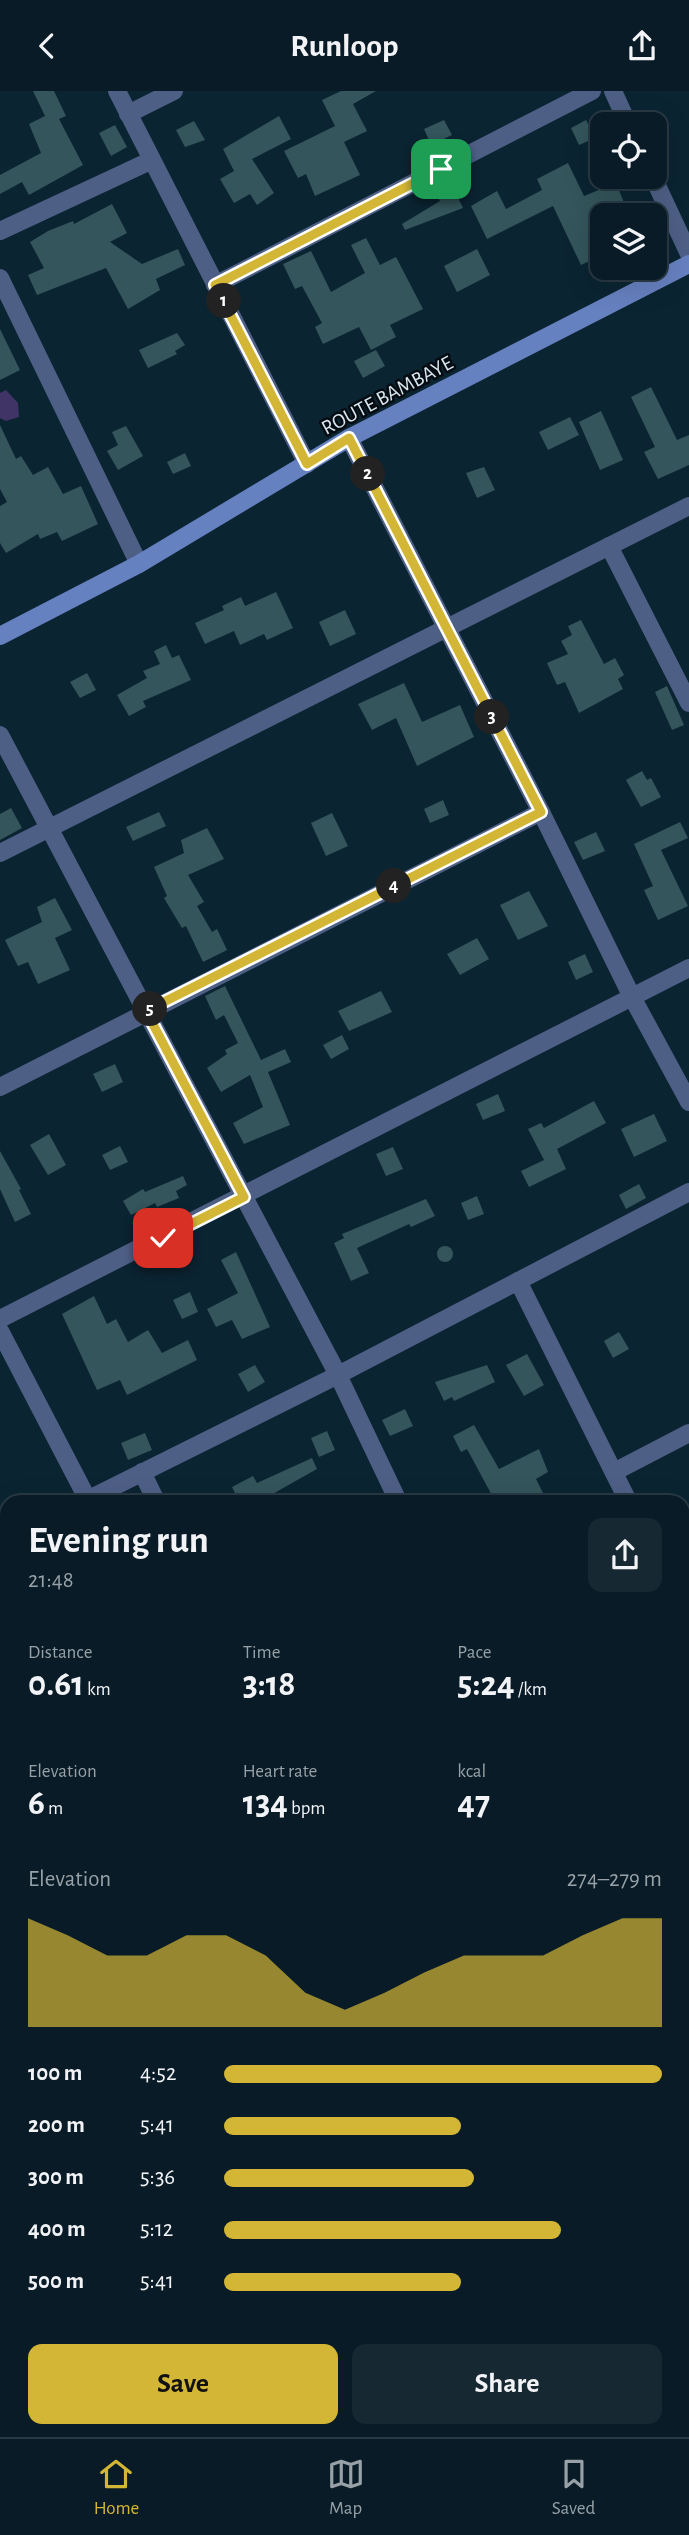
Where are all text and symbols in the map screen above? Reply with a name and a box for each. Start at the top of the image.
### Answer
icon: back [28,27,66,65]
icon: share [623,27,661,65]
text: Runloop [290,30,399,62]
map controls [590,112,667,280]
button: locate [590,112,667,189]
pin [411,139,471,199]
icon: arrive [422,150,460,188]
button: layers [590,203,667,280]
pin: 1 [206,283,242,319]
text: 1 [220,291,227,310]
street label: ROUTE BAMBAYE [318,352,456,439]
pin: 2 [350,457,386,491]
text: 2 [363,464,372,483]
pin: 3 [475,699,510,735]
text: 3 [487,707,496,726]
pin: 4 [376,869,412,903]
text: 4 [389,876,398,895]
pin: 5 [132,991,168,1027]
text: 5 [145,999,154,1018]
pin [133,1208,193,1268]
icon: check [144,1219,182,1257]
button: share [588,1518,662,1592]
text: Evening run [28,1522,209,1560]
text: 21:48 [28,1569,74,1592]
text: Distance [28,1643,92,1662]
text: Time [243,1643,281,1662]
text: Pace [457,1643,492,1662]
text: 0.61 [28,1667,84,1702]
text: 3:18 [243,1667,296,1702]
text: 5:24 [457,1667,515,1702]
text: km [84,1680,111,1699]
text: /km [515,1680,547,1699]
text: Elevation [28,1762,97,1781]
text: Heart rate [243,1762,317,1781]
text: kcal [457,1762,486,1781]
text: 6 [28,1786,45,1821]
text: 134 [243,1786,288,1821]
text: 47 [457,1786,490,1821]
text: m [45,1799,63,1818]
text: bpm [288,1799,326,1818]
text: Elevation [28,1868,111,1891]
text: 274–279 m [567,1868,662,1891]
text: 100 m [28,2062,82,2085]
text: 4:52 [140,2062,176,2085]
text: 200 m [28,2114,85,2137]
text: 5:41 [140,2114,174,2137]
text: 300 m [28,2166,84,2189]
text: 5:36 [140,2166,175,2189]
text: 400 m [28,2218,86,2241]
text: 5:12 [140,2218,173,2241]
text: 500 m [28,2270,84,2293]
text: 5:41 [140,2270,174,2293]
button: Save [28,2344,338,2424]
button: Share [352,2344,662,2424]
tab: Home [94,2455,139,2520]
tab: Map [327,2455,365,2520]
tab: Saved [552,2455,595,2520]

